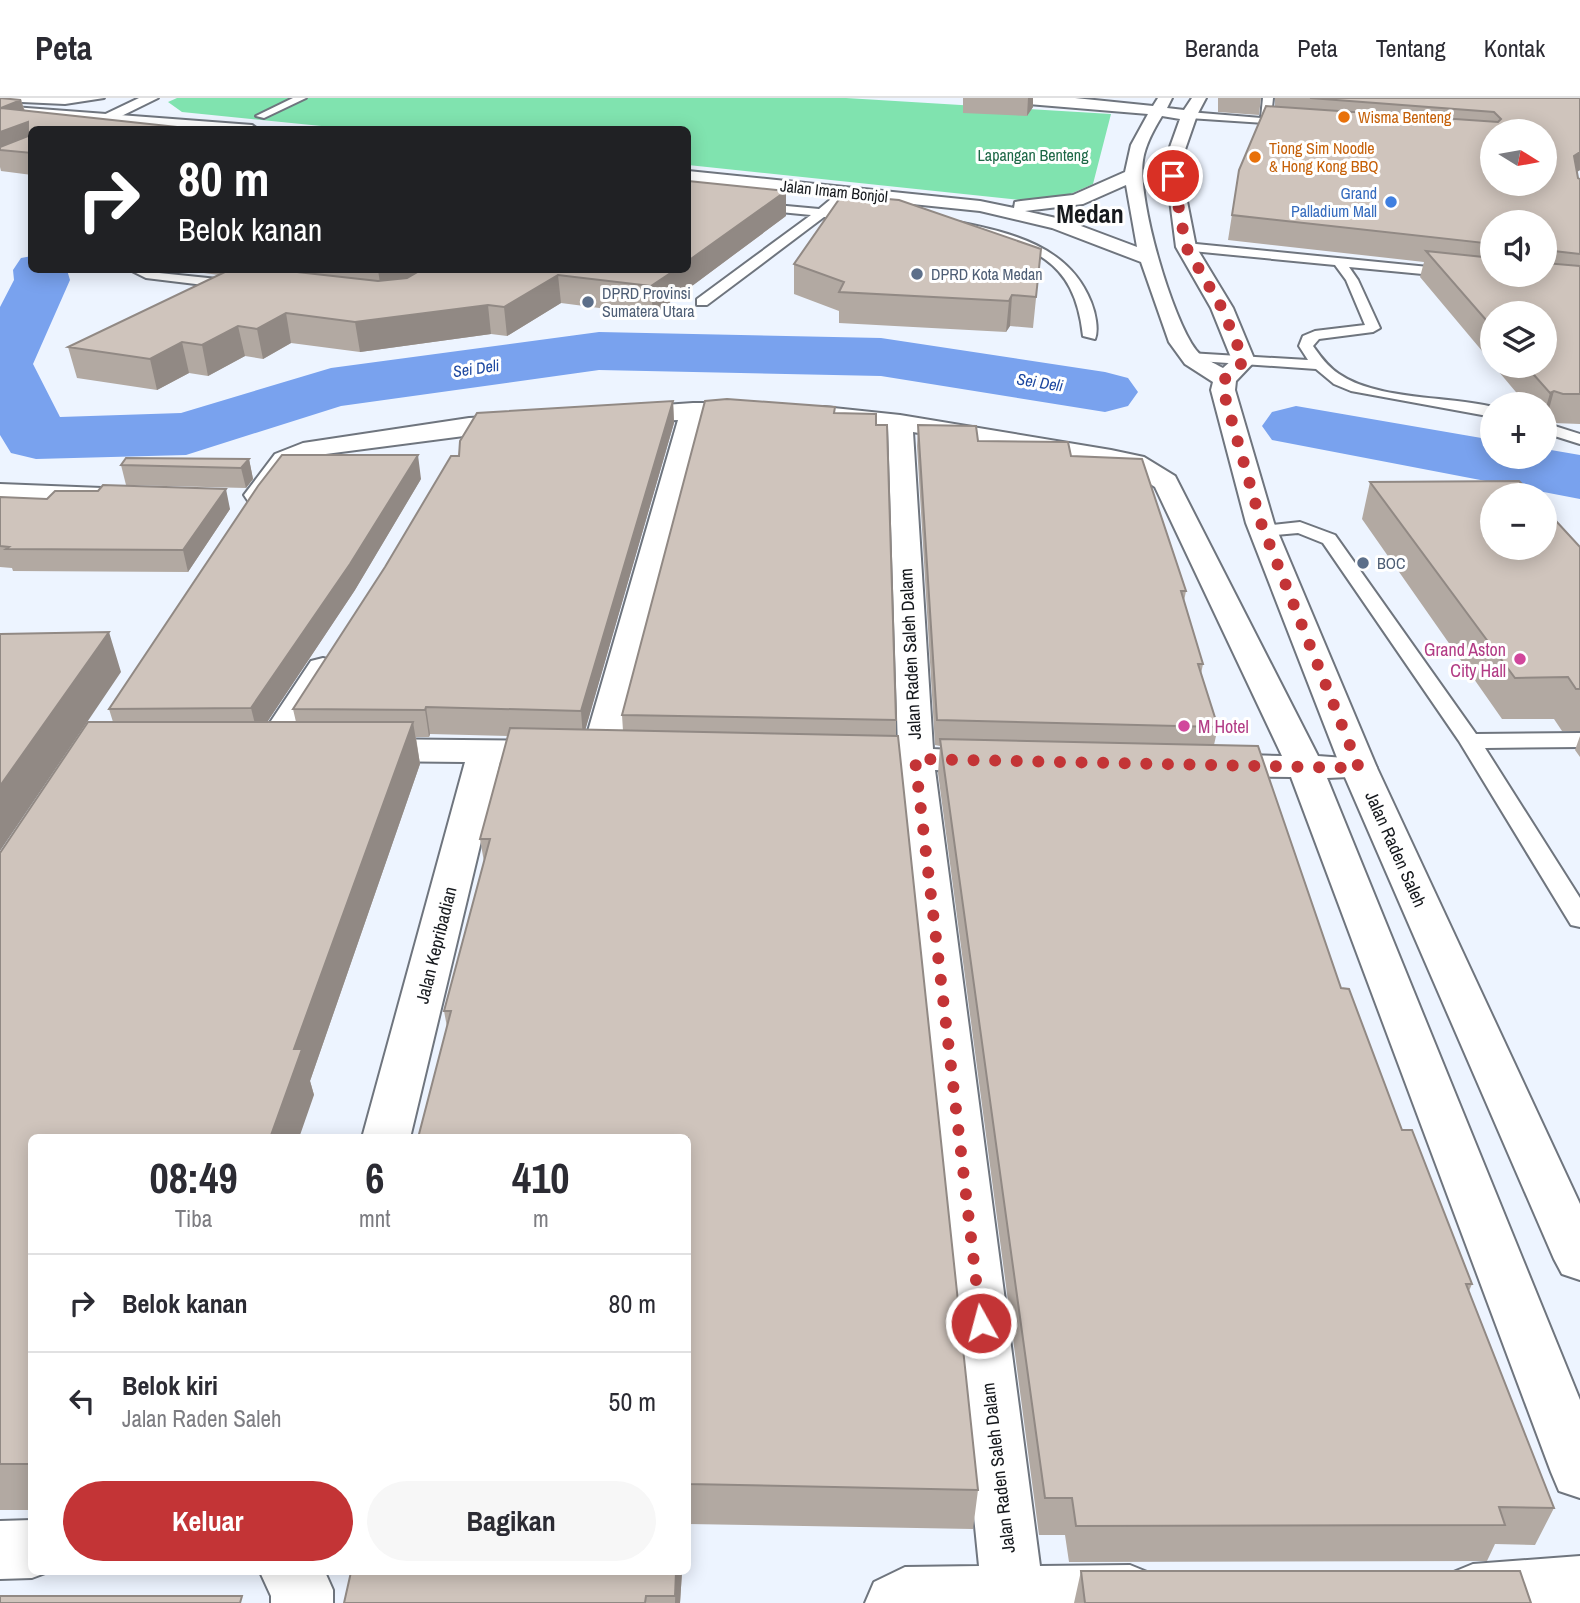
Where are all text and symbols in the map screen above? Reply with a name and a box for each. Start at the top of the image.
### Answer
text: Peta [35,26,92,70]
text: Beranda [1185,32,1259,64]
text: Peta [1297,32,1338,64]
text: Tentang [1376,32,1446,64]
text: Kontak [1484,32,1545,64]
place label: Wisma Benteng [1358,106,1452,128]
marker: Wisma Benteng [1336,109,1352,125]
north arrow [1480,119,1558,196]
map controls [1480,119,1557,560]
place label: Tiong Sim Noodle & Hong Kong BBQ [1269,137,1378,177]
park label: Lapangan Benteng [978,144,1089,166]
text: 80 m [178,145,270,211]
pin [1143,146,1203,206]
marker: Tiong Sim Noodle & Hong Kong BBQ [1247,149,1263,165]
icon: right [63,154,154,245]
icon: arrive [1154,157,1192,195]
street label: Jalan Imam Bonjol [779,174,889,208]
place label: Grand Palladium Mall [1291,182,1377,222]
marker: Grand Palladium Mall [1383,194,1399,210]
district label: Medan [1056,196,1124,231]
text: Belok kanan [178,208,322,251]
button: sound [1480,210,1557,287]
place label: DPRD Kota Medan [931,263,1043,285]
marker: DPRD Kota Medan [909,266,925,282]
place label: DPRD Provinsi Sumatera Utara [602,282,695,322]
marker: DPRD Provinsi Sumatera Utara [580,294,596,310]
button: layers [1480,301,1557,378]
water label: Sei Deli [451,354,501,382]
water label: Sei Deli [1015,367,1065,397]
button: + [1480,392,1557,469]
button: − [1480,483,1557,560]
place label: BOC [1377,552,1405,574]
marker: BOC [1355,555,1371,571]
street label: Jalan Raden Saleh Dalam [893,568,927,740]
place label: Grand Aston City Hall [1424,637,1506,683]
marker: Grand Aston City Hall [1512,651,1528,667]
place label: M Hotel [1198,714,1249,739]
marker: M Hotel [1176,718,1192,734]
street label: Jalan Raden Saleh [1359,787,1433,911]
street label: Jalan Kepribadian [409,884,463,1006]
text: 08:49 [150,1150,238,1206]
text: 6 [365,1150,384,1206]
text: 410 [512,1150,570,1206]
text: Tiba [175,1203,212,1234]
text: mnt [359,1203,391,1234]
text: m [533,1203,549,1234]
icon: right [63,1284,101,1322]
text: Belok kanan [122,1286,248,1321]
text: 80 m [609,1286,656,1321]
position arrow [944,1286,1018,1360]
text: Belok kiri [122,1368,218,1403]
street label: Jalan Raden Saleh Dalam [975,1381,1021,1555]
icon: left [63,1382,101,1420]
text: 50 m [609,1384,656,1419]
text: Jalan Raden Saleh [122,1403,281,1434]
button: Keluar [63,1481,353,1561]
button: Bagikan [367,1481,656,1561]

